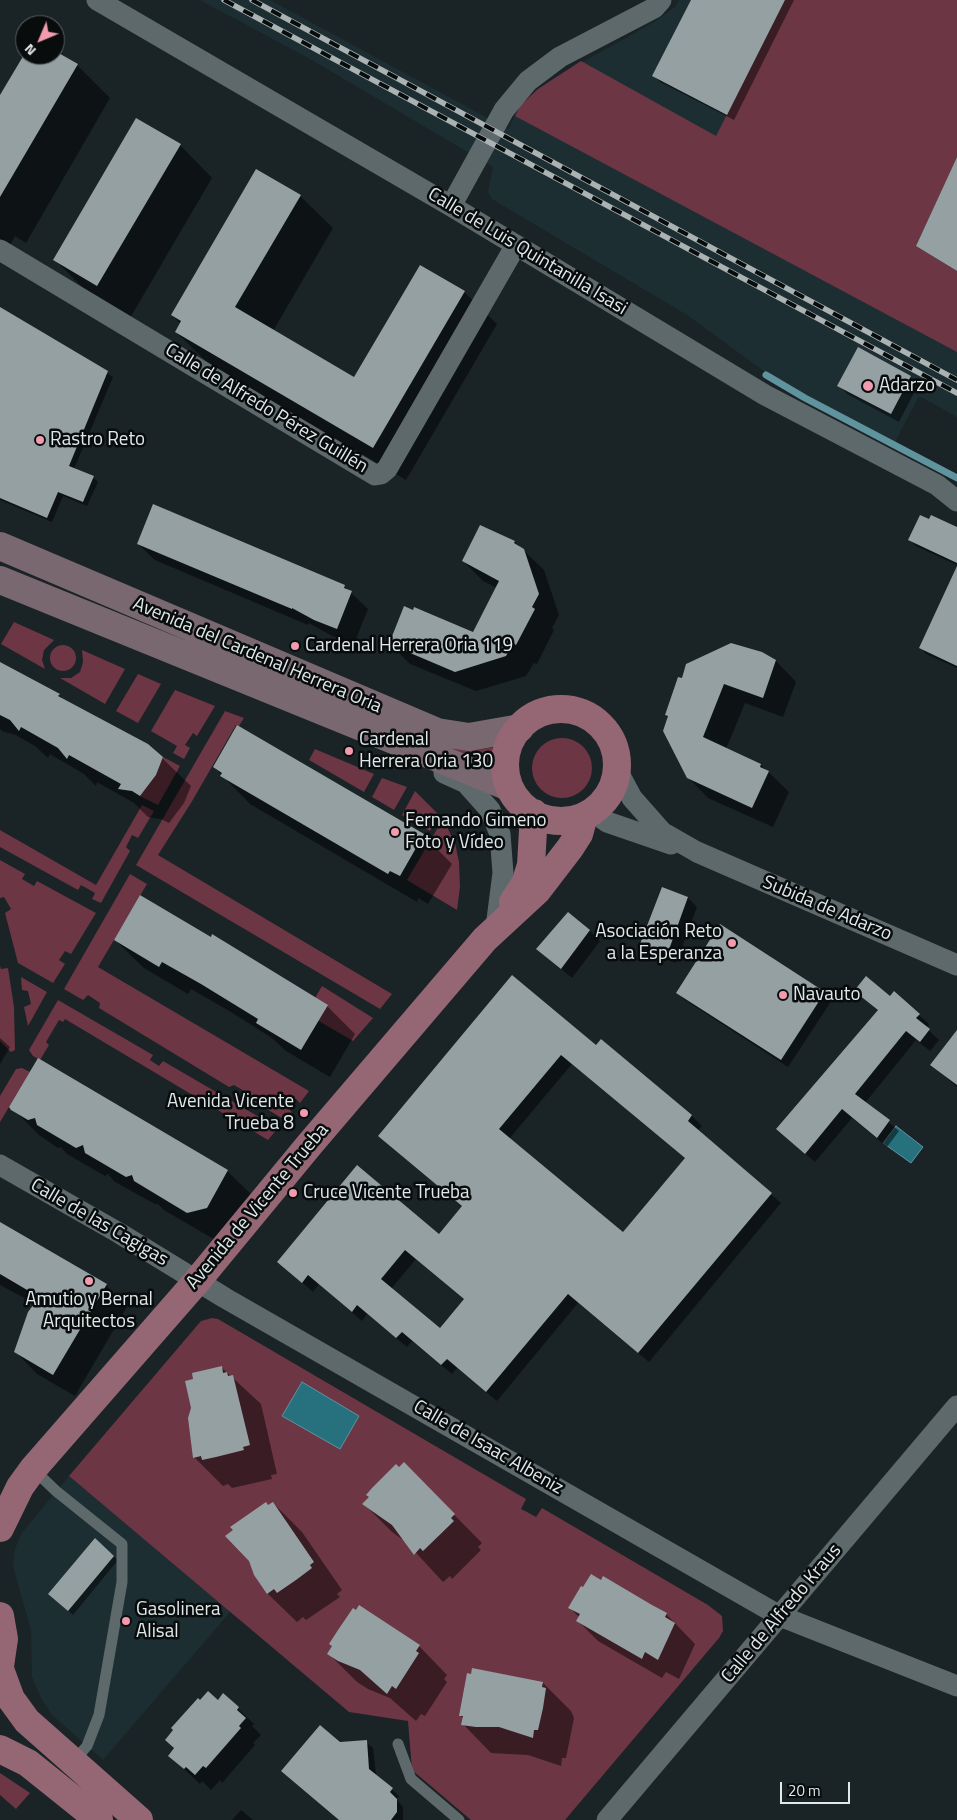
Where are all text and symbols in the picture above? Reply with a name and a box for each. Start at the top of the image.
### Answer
north arrow [15,15,65,65]
text: N [19,39,41,61]
street label: Calle de Luis Quintanilla Isasi [423,183,631,321]
street label: Calle de Alfredo Pérez Guillén [160,339,372,479]
place label: Adarzo [879,375,935,397]
marker: Adarzo [861,379,875,393]
place label: Rastro Reto [50,429,145,451]
marker: Rastro Reto [34,434,46,446]
street label: Avenida del Cardenal Herrera Oria [129,593,385,719]
place label: Cardenal Herrera Oria 119 [305,635,513,657]
marker: Cardenal Herrera Oria 119 [289,640,301,652]
place label: Cardenal Herrera Oria 130 [359,729,493,773]
marker: Cardenal Herrera Oria 130 [343,745,355,757]
place label: Fernando Gimeno Foto y Vídeo [405,810,547,854]
marker: Fernando Gimeno Foto y Vídeo [389,826,401,838]
street label: Subida de Adarzo [759,872,895,946]
place label: Asociación Reto a la Esperanza [595,921,722,965]
marker: Asociación Reto a la Esperanza [726,937,738,949]
place label: Navauto [793,984,861,1006]
marker: Navauto [777,989,789,1001]
place label: Avenida Vicente Trueba 8 [167,1091,294,1135]
marker: Avenida Vicente Trueba 8 [298,1107,310,1119]
street label: Avenida de Vicente Trueba [182,1120,334,1294]
street label: Calle de las Cagigas [26,1174,172,1272]
place label: Cruce Vicente Trueba [303,1182,470,1204]
marker: Cruce Vicente Trueba [287,1187,299,1199]
marker: Amutio y Bernal Arquitectos [83,1275,95,1287]
place label: Amutio y Bernal Arquitectos [25,1289,153,1333]
street label: Calle de Isaac Albeniz [409,1396,567,1500]
street label: Calle de Alfredo Kraus [717,1540,847,1688]
place label: Gasolinera Alisal [136,1599,221,1643]
marker: Gasolinera Alisal [120,1615,132,1627]
scale bar [782,1772,852,1804]
text: 20 m [788,1779,821,1802]

